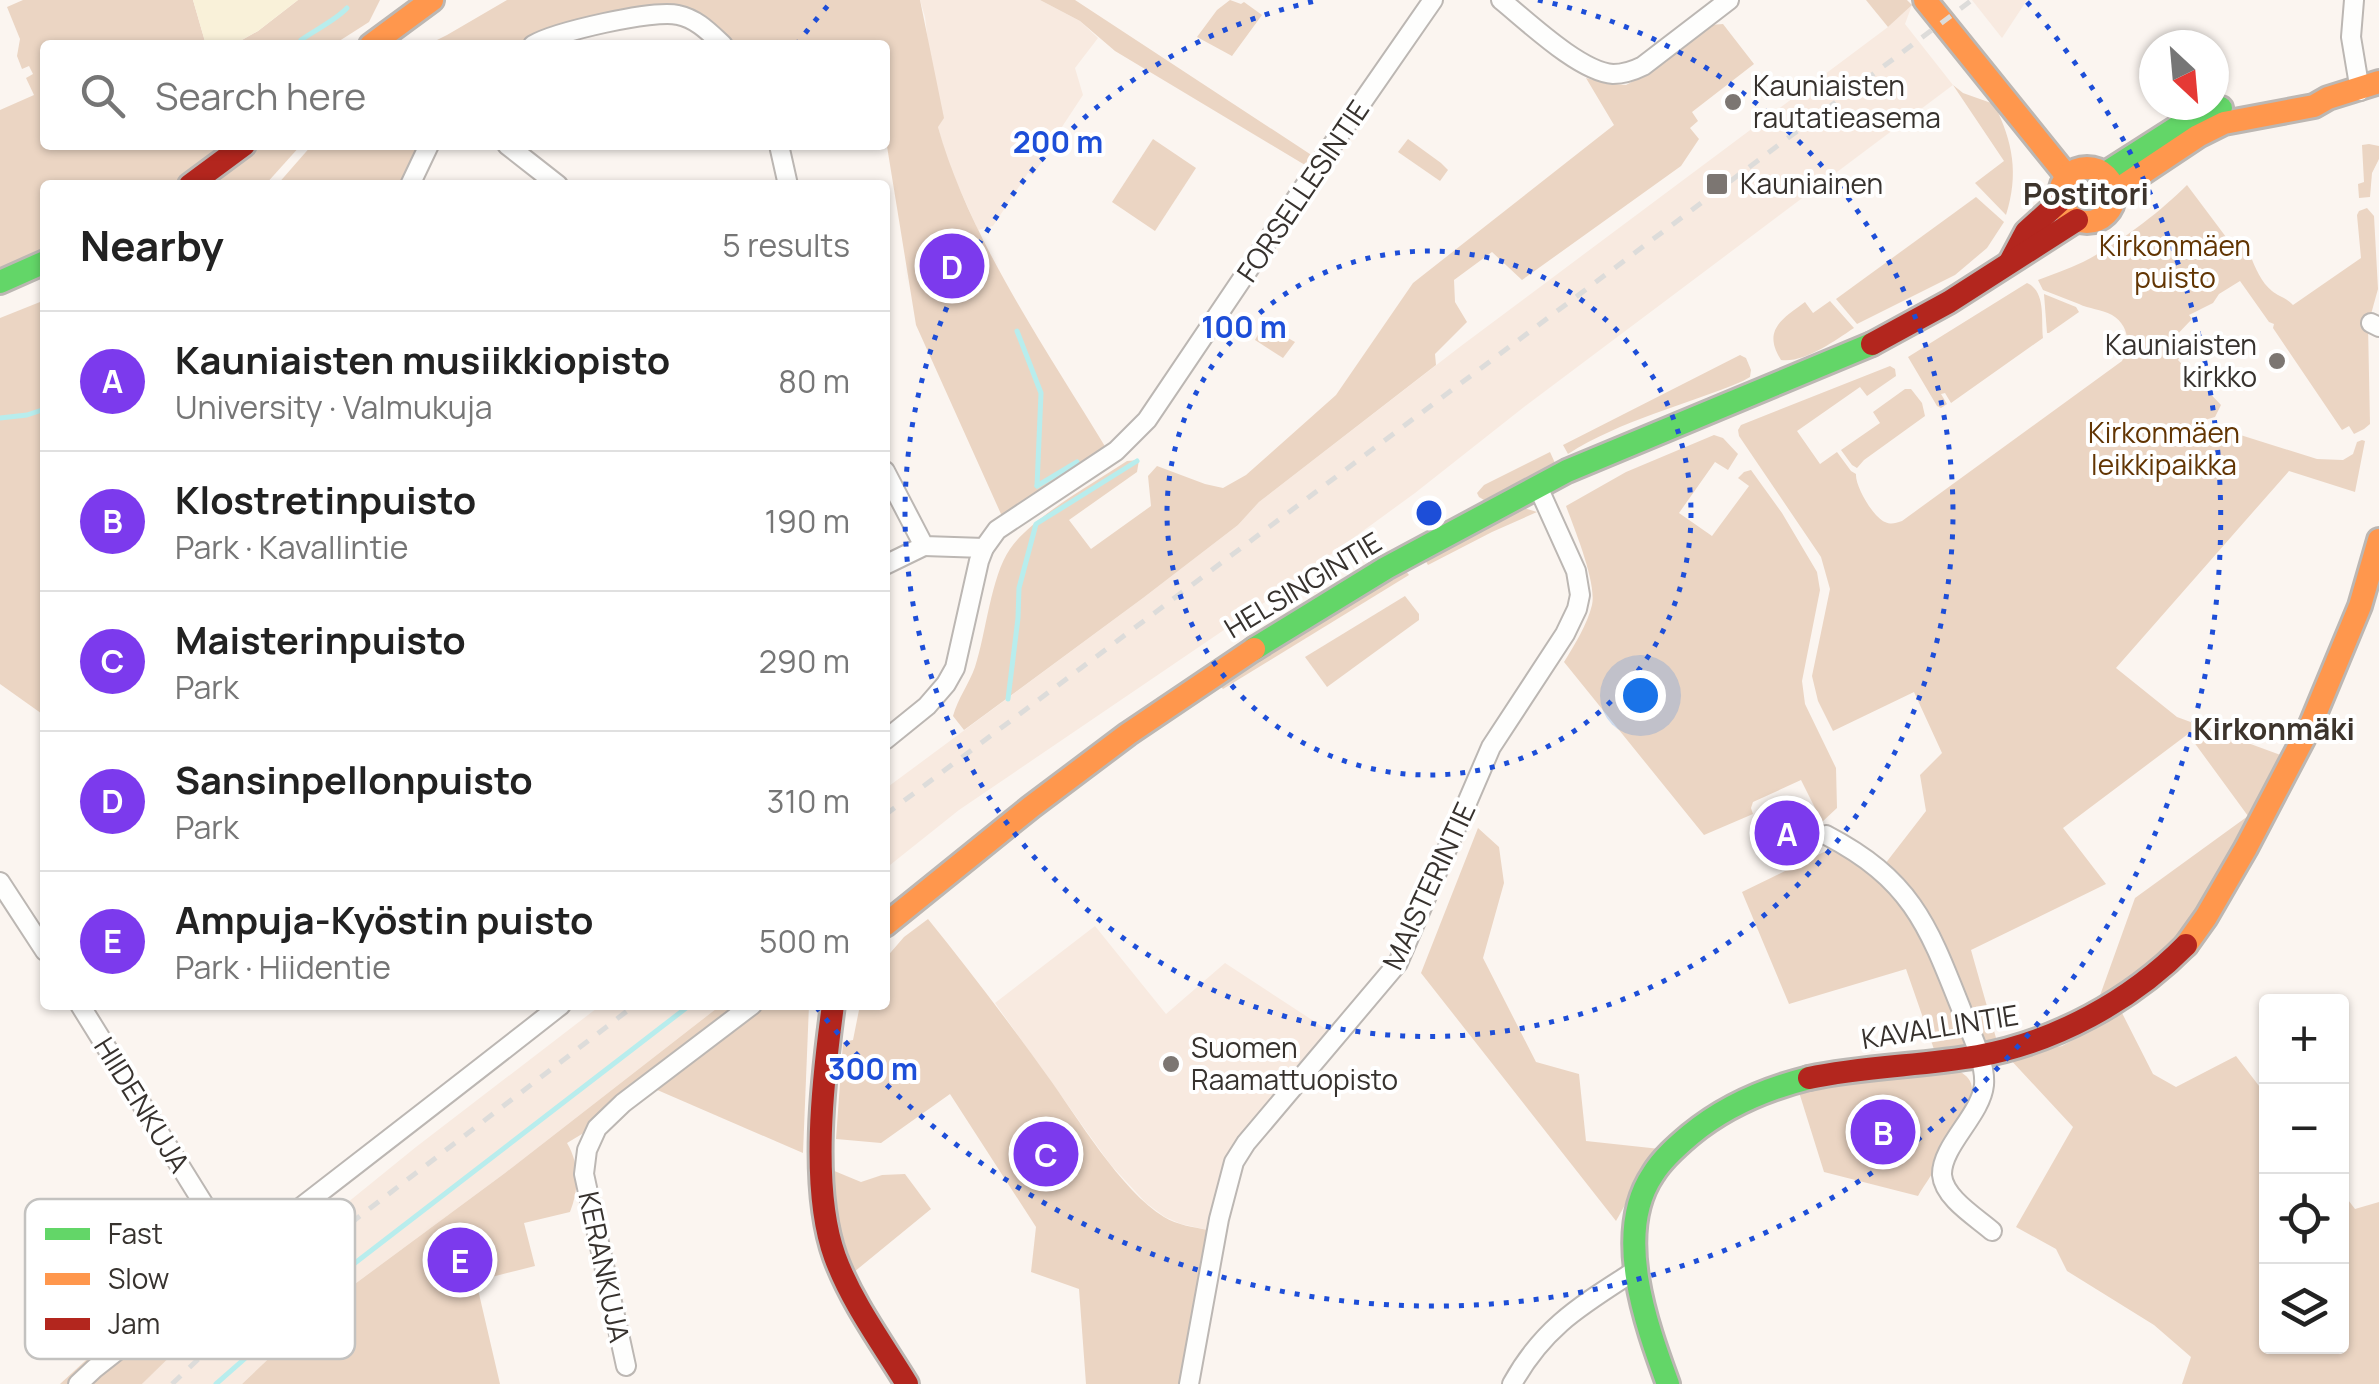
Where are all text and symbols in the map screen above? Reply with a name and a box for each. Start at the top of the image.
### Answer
north arrow [2139,30,2229,120]
search box [40,40,890,150]
place label: Kauniaisten rautatieasema [1753,66,1941,136]
icon: search [75,68,130,123]
text: Search here [155,69,366,121]
marker: Kauniaisten rautatieasema [1722,91,1744,113]
street label: FORSELLESINTIE [1227,92,1377,289]
text: 200 m [1013,121,1103,162]
place label: Kauniainen [1740,164,1883,202]
marker: Kauniainen [1704,171,1730,197]
district label: Postitori [2023,173,2149,214]
text: Nearby [80,216,224,274]
text: 5 results [722,223,850,267]
park label: Kirkonmäen puisto [2099,226,2251,296]
pin: D [920,228,984,304]
text: 100 m [1201,306,1287,347]
place label: Kauniaisten kirkko [2105,325,2257,395]
text: Kauniaisten musiikkiopisto [175,333,670,385]
marker: Kauniaisten kirkko [2266,350,2288,372]
text: A [102,359,123,403]
text: 80 m [778,359,850,403]
text: University · Valmukuja [175,385,493,429]
park label: Kirkonmäen leikkipaikka [2088,413,2240,483]
text: Klostretinpuisto [175,473,476,525]
centre of rings [1411,495,1447,531]
text: B [102,499,123,543]
text: 190 m [765,499,850,543]
street label: HELSINGINTIE [1217,522,1388,646]
text: Park · Kavallintie [175,525,408,569]
text: Maisterinpuisto [175,613,466,665]
text: C [101,639,124,683]
text: 290 m [759,639,850,683]
text: Park [175,665,239,709]
your location [1615,670,1666,721]
district label: Kirkonmäki [2193,708,2355,749]
text: Sansinpellonpuisto [175,753,533,805]
text: D [101,779,124,823]
text: 310 m [767,779,850,823]
street label: MAISTERINTIE [1373,796,1483,975]
pin: A [1754,796,1820,870]
text: Park [175,805,239,849]
text: Ampuja-Kyöstin puisto [175,893,593,945]
text: E [103,919,122,963]
text: 500 m [759,919,850,963]
text: Park · Hiidentie [175,945,391,989]
map controls [2259,994,2349,1354]
button: + [2259,994,2349,1084]
street label: KAVALLINTIE [1859,995,2021,1057]
place label: Suomen Raamattuopisto [1191,1028,1398,1098]
street label: HIIDENKUJA [86,1030,200,1179]
text: 300 m [828,1048,918,1089]
marker: Suomen Raamattuopisto [1160,1053,1182,1075]
button: − [2259,1084,2349,1174]
pin: B [1850,1094,1916,1170]
pin: C [1014,1116,1078,1192]
button: locate [2259,1174,2349,1264]
street label: KERANKUJA [570,1188,640,1346]
legend [25,1199,355,1359]
text: Fast [108,1214,163,1252]
pin: E [428,1222,492,1298]
text: Slow [108,1259,169,1297]
button: layers [2259,1264,2349,1354]
text: Jam [108,1304,160,1342]

